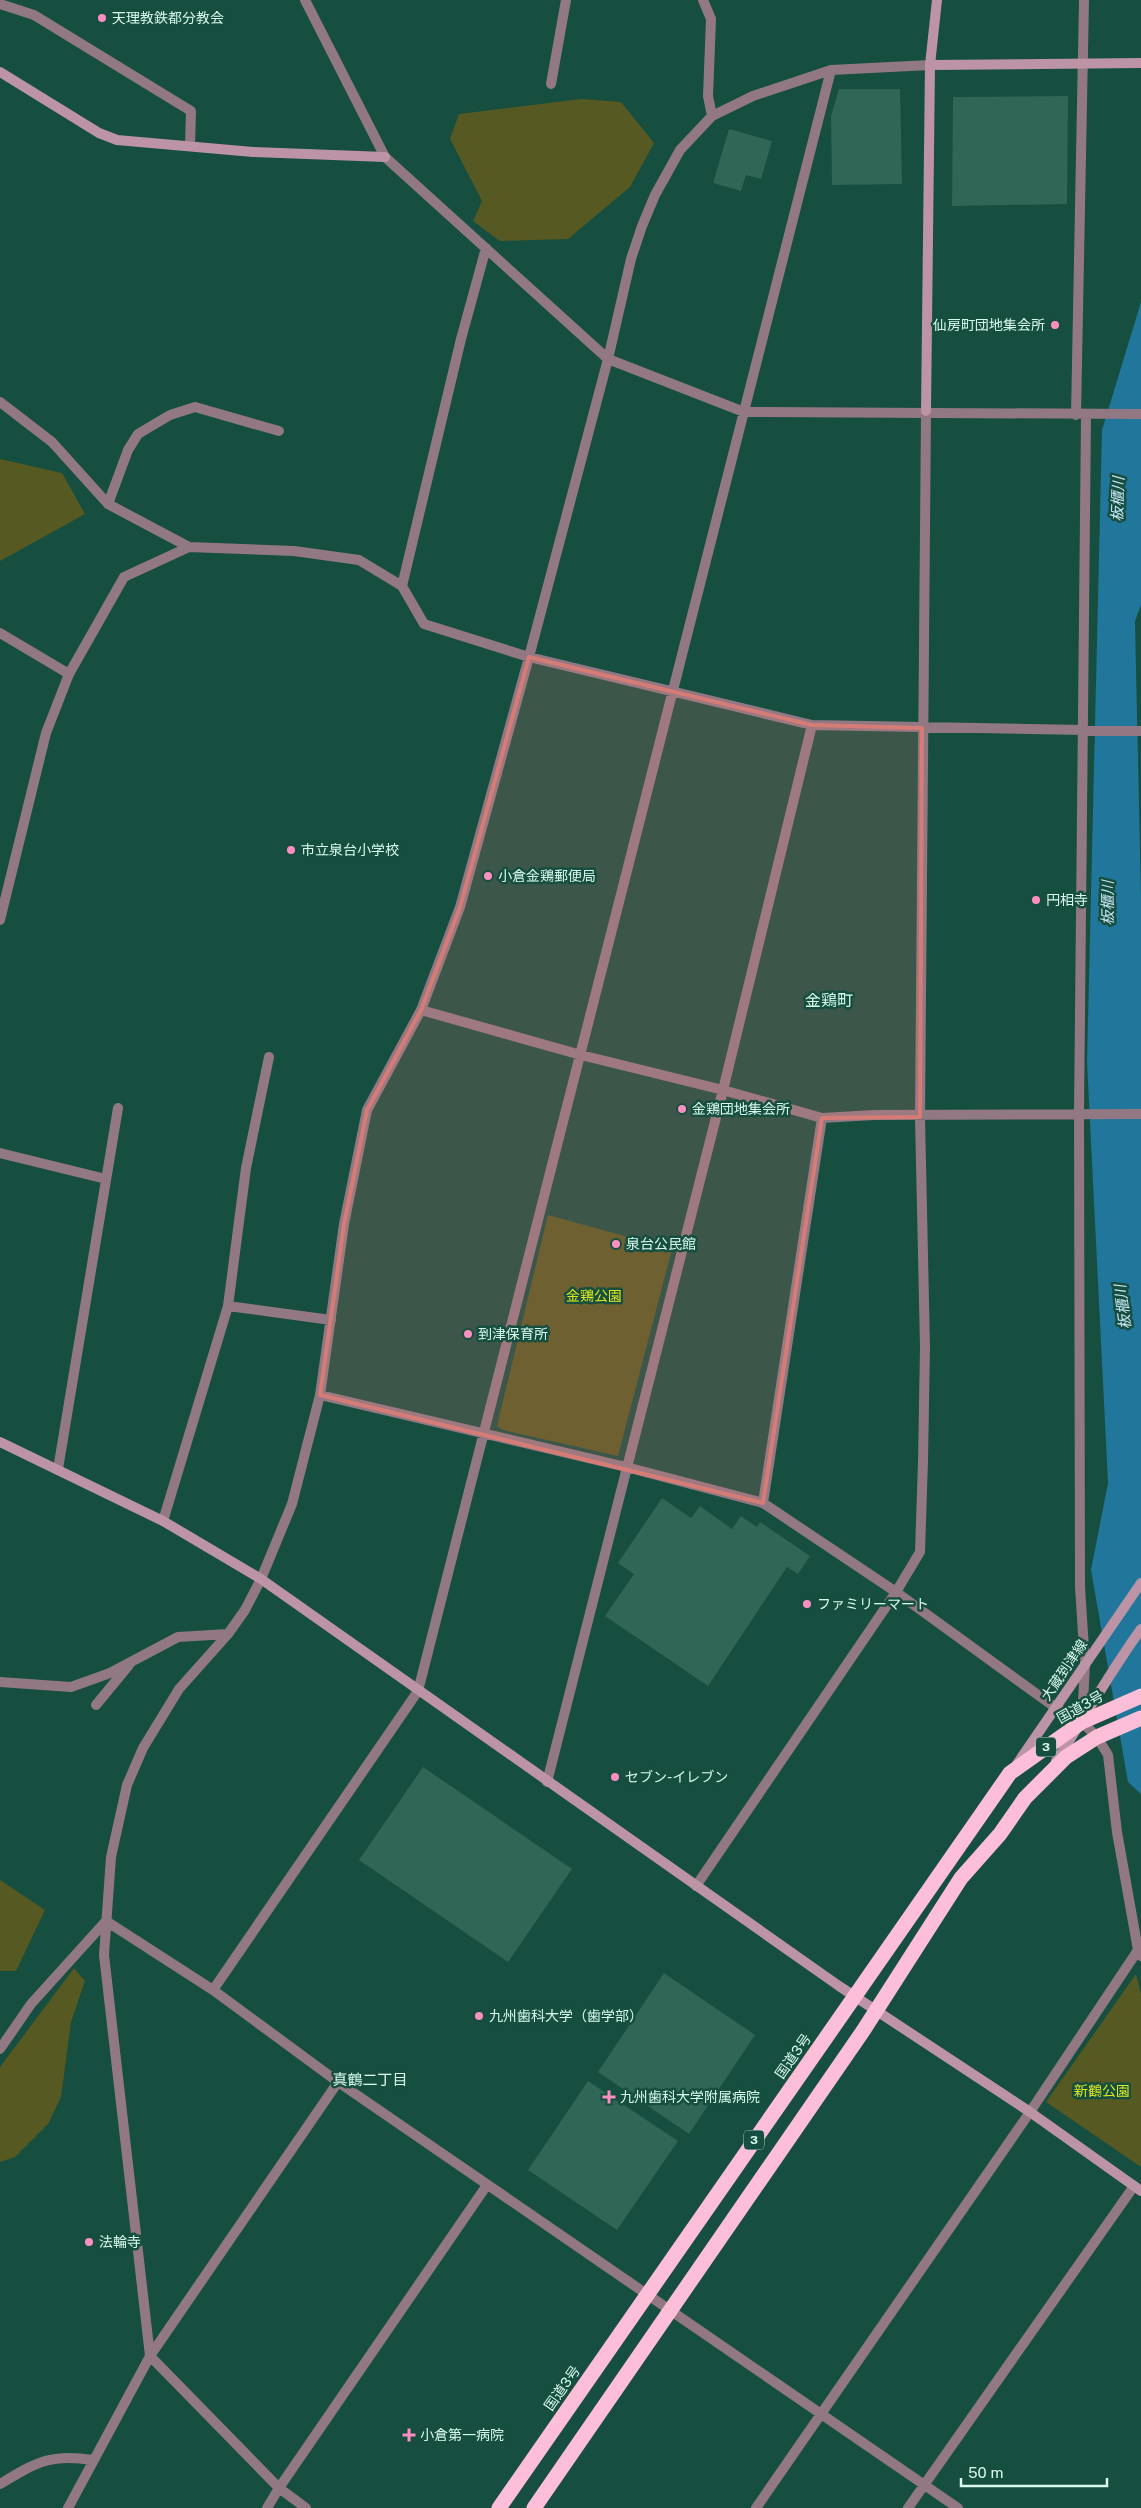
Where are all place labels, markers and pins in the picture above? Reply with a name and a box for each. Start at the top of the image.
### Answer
place label: 天理教鉄都分教会 [112,10,224,26]
marker: 天理教鉄都分教会 [96,12,108,24]
place label: 仙房町団地集会所 [933,317,1045,333]
marker: 仙房町団地集会所 [1049,319,1061,331]
place label: 市立泉台小学校 [301,842,399,858]
marker: 市立泉台小学校 [285,844,297,856]
place label: 小倉金鶏郵便局 [498,868,596,884]
marker: 小倉金鶏郵便局 [482,870,494,882]
place label: 円相寺 [1046,892,1088,908]
marker: 円相寺 [1030,894,1042,906]
place label: 金鶏団地集会所 [692,1101,790,1117]
marker: 金鶏団地集会所 [676,1103,688,1115]
place label: 泉台公民館 [626,1236,696,1252]
marker: 泉台公民館 [610,1238,622,1250]
place label: 到津保育所 [478,1326,548,1342]
marker: 到津保育所 [462,1328,474,1340]
place label: ファミリーマート [817,1596,929,1612]
marker: ファミリーマート [801,1598,813,1610]
place label: セブン-イレブン [625,1769,728,1785]
marker: セブン-イレブン [609,1771,621,1783]
place label: 九州歯科大学（歯学部） [489,2008,643,2024]
marker: 九州歯科大学（歯学部） [473,2010,485,2022]
place label: 九州歯科大学附属病院 [620,2089,760,2105]
marker: 九州歯科大学附属病院 [602,2090,616,2104]
place label: 法輪寺 [99,2234,141,2250]
marker: 法輪寺 [83,2236,95,2248]
place label: 小倉第一病院 [420,2427,504,2443]
marker: 小倉第一病院 [402,2428,416,2442]

